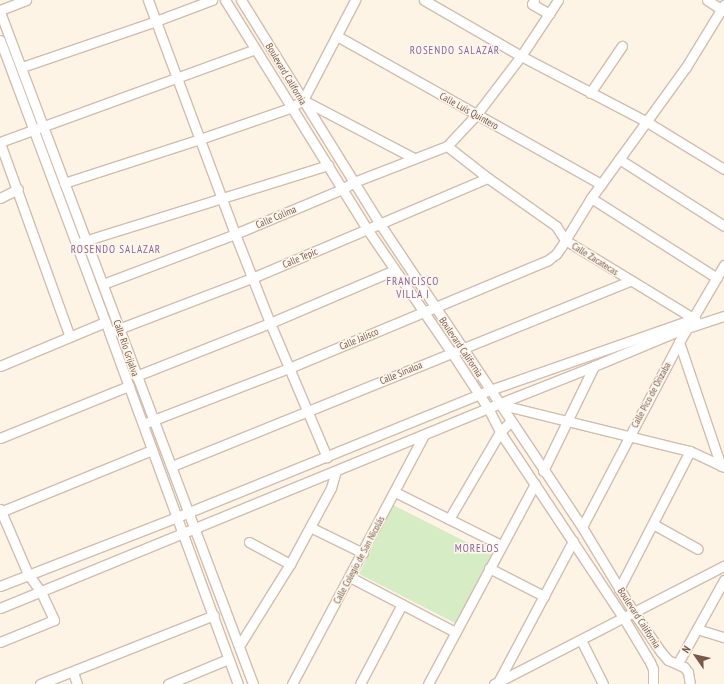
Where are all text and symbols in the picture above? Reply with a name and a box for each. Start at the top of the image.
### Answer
street label: Boulevard California [263,41,309,107]
district label: ROSENDO SALAZAR [410,43,500,57]
street label: Calle Luis Quintero [437,90,501,132]
street label: Calle Colima [254,203,298,231]
street label: Calle Zacatecas [569,240,621,278]
district label: ROSENDO SALAZAR [71,242,161,256]
street label: Calle Tepic [281,245,319,271]
district label: FRANCISCO VILLA I [387,275,439,301]
street label: Boulevard California [437,315,485,379]
street label: Calle Río Grijalva [111,318,141,378]
street label: Calle Jalisco [338,325,380,353]
street label: Calle Sinaloa [378,359,424,387]
street label: Calle Pico de Orizaba [629,360,673,430]
street label: Calle Colegio de San Nicolás [331,514,387,606]
district label: MORELOS [455,541,499,555]
street label: Boulevard California [615,585,663,651]
north arrow [676,636,716,676]
text: N [679,643,694,656]

